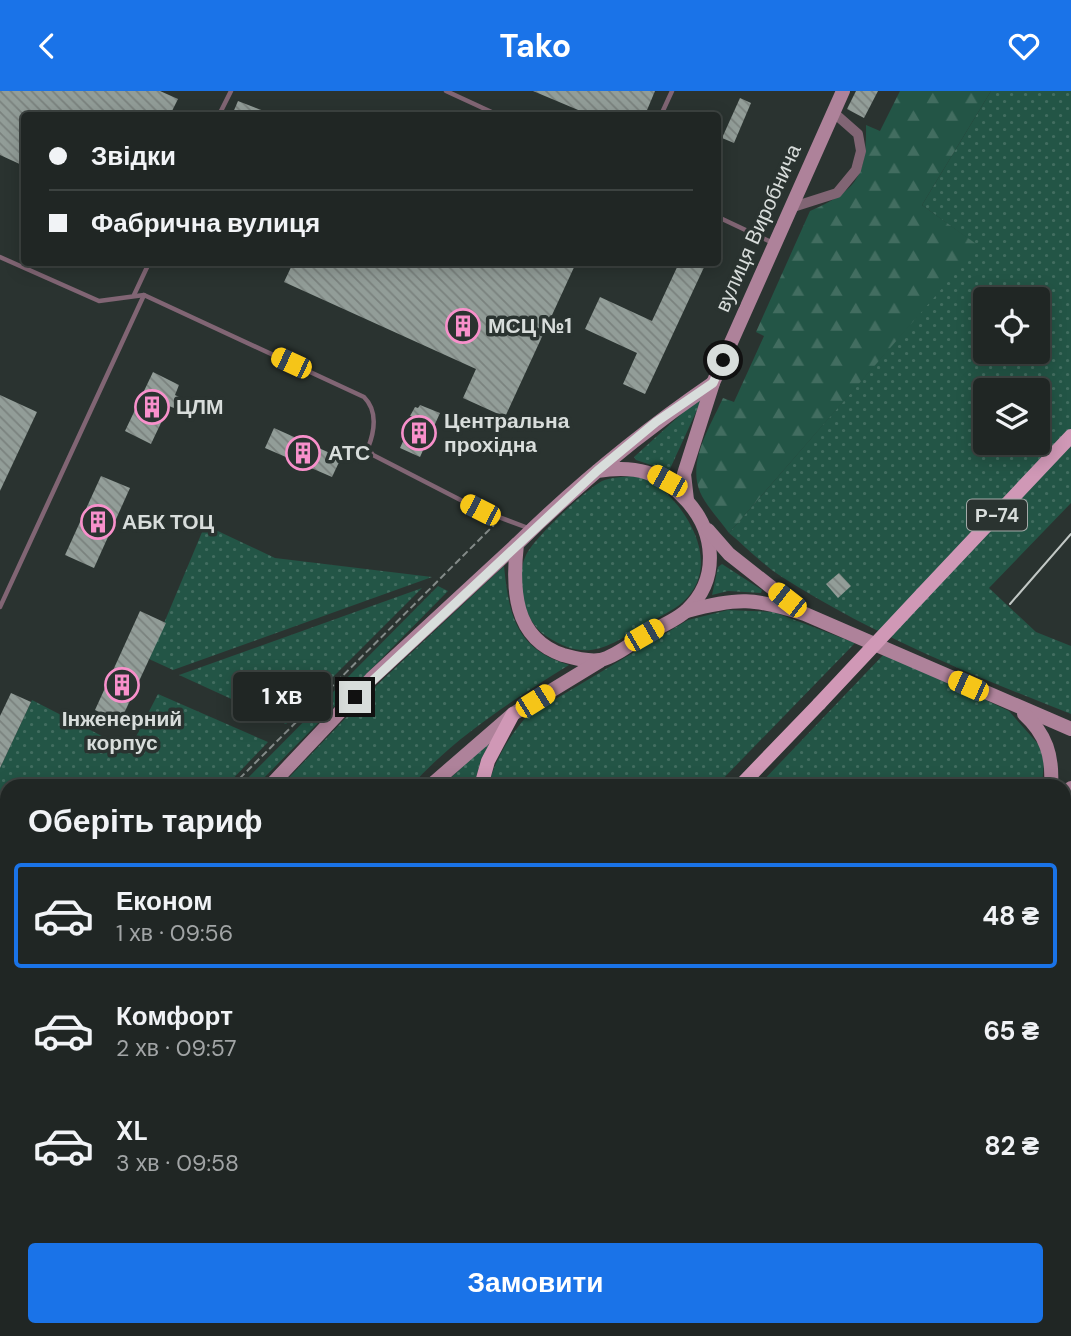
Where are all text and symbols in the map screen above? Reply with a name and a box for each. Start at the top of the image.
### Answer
text: Tako [500,25,571,67]
icon: back [28,27,66,65]
icon: heart [1005,27,1043,65]
text: Звідки [91,139,176,173]
street label: вулиця Виробнича [708,139,808,316]
text: Фабрична вулиця [91,206,320,240]
map controls [973,287,1050,455]
button: locate [973,287,1050,364]
building icon: МСЦ №1 [444,307,482,345]
place label: МСЦ №1 [488,312,572,340]
route start [707,344,739,376]
car [268,345,315,381]
button: layers [973,378,1050,455]
building icon: ЦЛМ [133,388,171,426]
place label: ЦЛМ [176,393,224,421]
place label: Центральна прохідна [444,407,570,459]
building icon: Центральна прохідна [400,414,438,452]
building icon: АТС [284,434,322,472]
place label: АТС [328,439,370,467]
car [644,462,691,500]
car [457,491,504,529]
road number: Р-74 [967,499,1027,531]
building icon: АБК ТОЦ [79,503,117,541]
place label: АБК ТОЦ [122,508,215,536]
car [764,579,811,621]
car [621,615,668,655]
building icon: Інженерний корпус [103,666,141,704]
car [945,668,992,704]
callout: 1 хв [232,673,330,721]
text: 1 хв [262,681,302,711]
route end [339,681,371,713]
car [512,681,559,721]
place label: Інженерний корпус [62,705,182,757]
text: Оберіть тариф [28,800,262,842]
icon: car [32,884,95,947]
text: Економ [116,884,212,918]
text: 48 ₴ [982,899,1039,933]
text: 1 хв · 09:56 [116,918,233,948]
icon: car [32,999,95,1062]
text: Комфорт [116,999,233,1033]
text: 65 ₴ [983,1014,1039,1048]
text: 2 хв · 09:57 [116,1033,237,1063]
icon: car [32,1114,95,1177]
text: XL [116,1114,148,1148]
text: 82 ₴ [984,1129,1039,1163]
text: 3 хв · 09:58 [116,1148,239,1178]
button: Замовити [28,1243,1043,1323]

